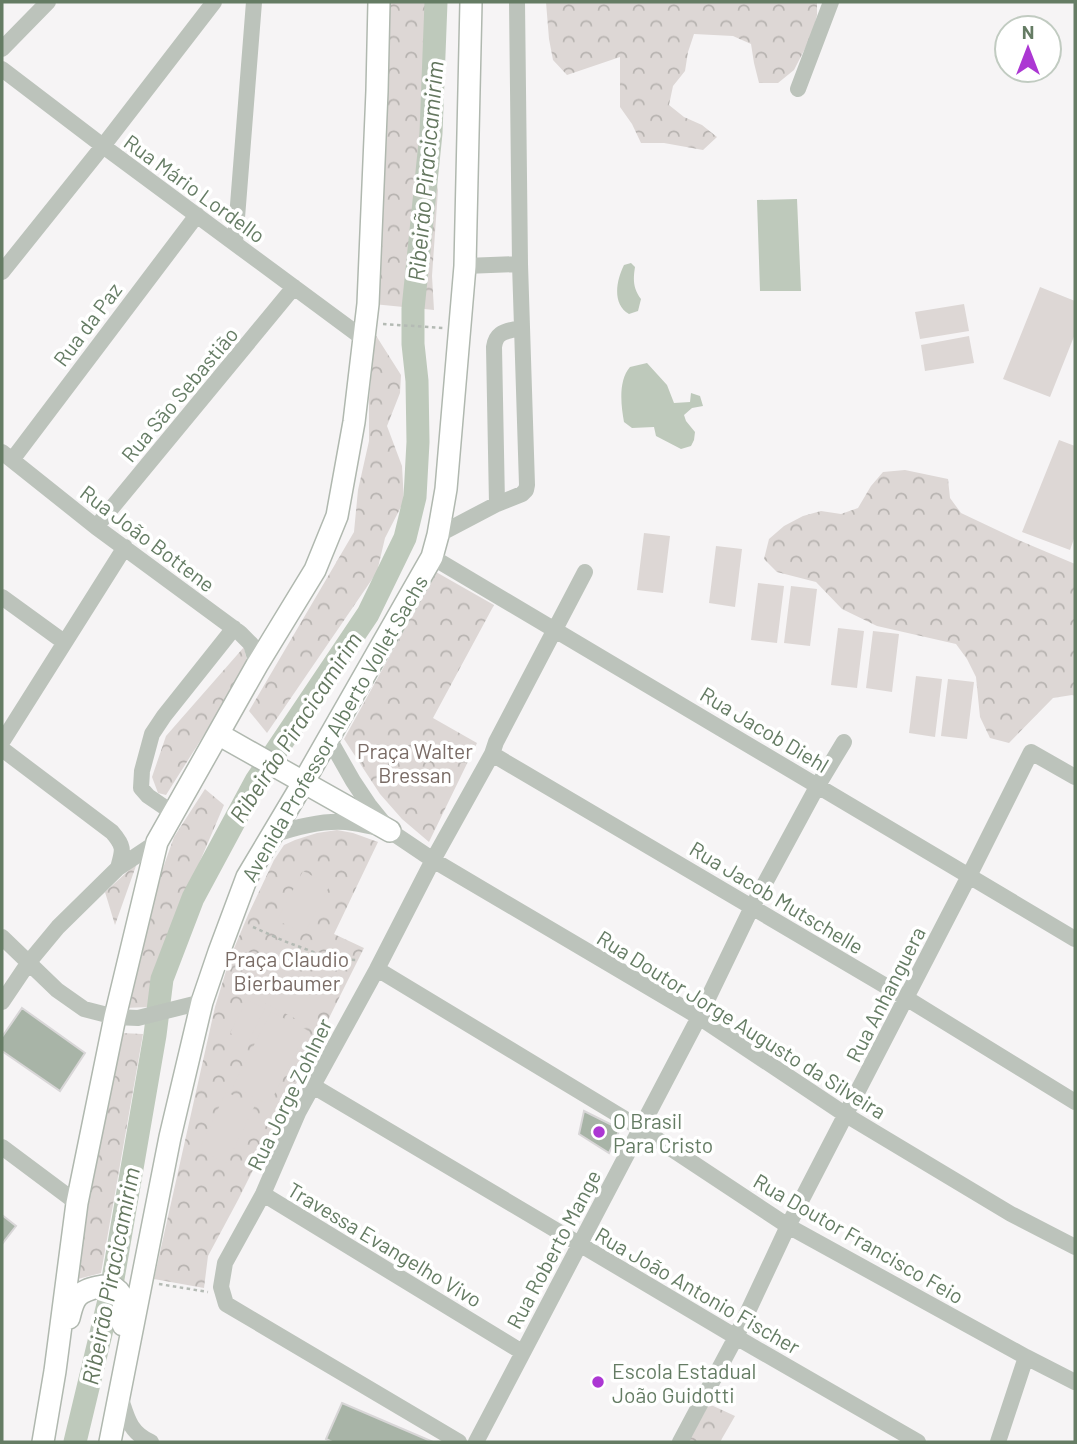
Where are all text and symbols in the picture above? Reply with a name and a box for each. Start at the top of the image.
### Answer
north arrow [993,14,1063,84]
text: N [1022,20,1034,43]
water label: Ribeirão Piracicamirim [401,60,449,282]
street label: Rua Mário Lordello [120,128,270,248]
street label: Rua da Paz [48,277,126,371]
street label: Rua São Sebastião [115,322,243,466]
street label: Rua João Bottene [76,479,220,597]
street label: Avenida Professor Alberto Vollet Sachs [236,570,432,886]
water label: Ribeirão Piracicamirim [223,627,367,827]
street label: Rua Jacob Diehl [696,681,834,777]
park label: Praça Walter Bressan [357,738,473,787]
street label: Rua Jacob Mutschelle [686,835,868,959]
street label: Rua Anhanguera [840,922,930,1066]
street label: Rua Doutor Jorge Augusto da Silveira [593,924,891,1124]
park label: Praça Claudio Bierbaumer [225,946,349,995]
street label: Rua Jorge Zohlner [241,1014,337,1174]
place label: O Brasil Para Cristo [613,1108,713,1157]
marker: O Brasil Para Cristo [591,1124,607,1140]
water label: Ribeirão Piracicamirim [75,1165,145,1387]
street label: Rua Roberto Mange [501,1165,605,1333]
street label: Rua Doutor Francisco Feio [749,1168,969,1308]
street label: Travessa Evangelho Vivo [283,1176,487,1312]
street label: Rua João Antonio Fischer [591,1221,805,1359]
place label: Escola Estadual João Guidotti [612,1358,756,1407]
marker: Escola Estadual João Guidotti [590,1374,606,1390]

